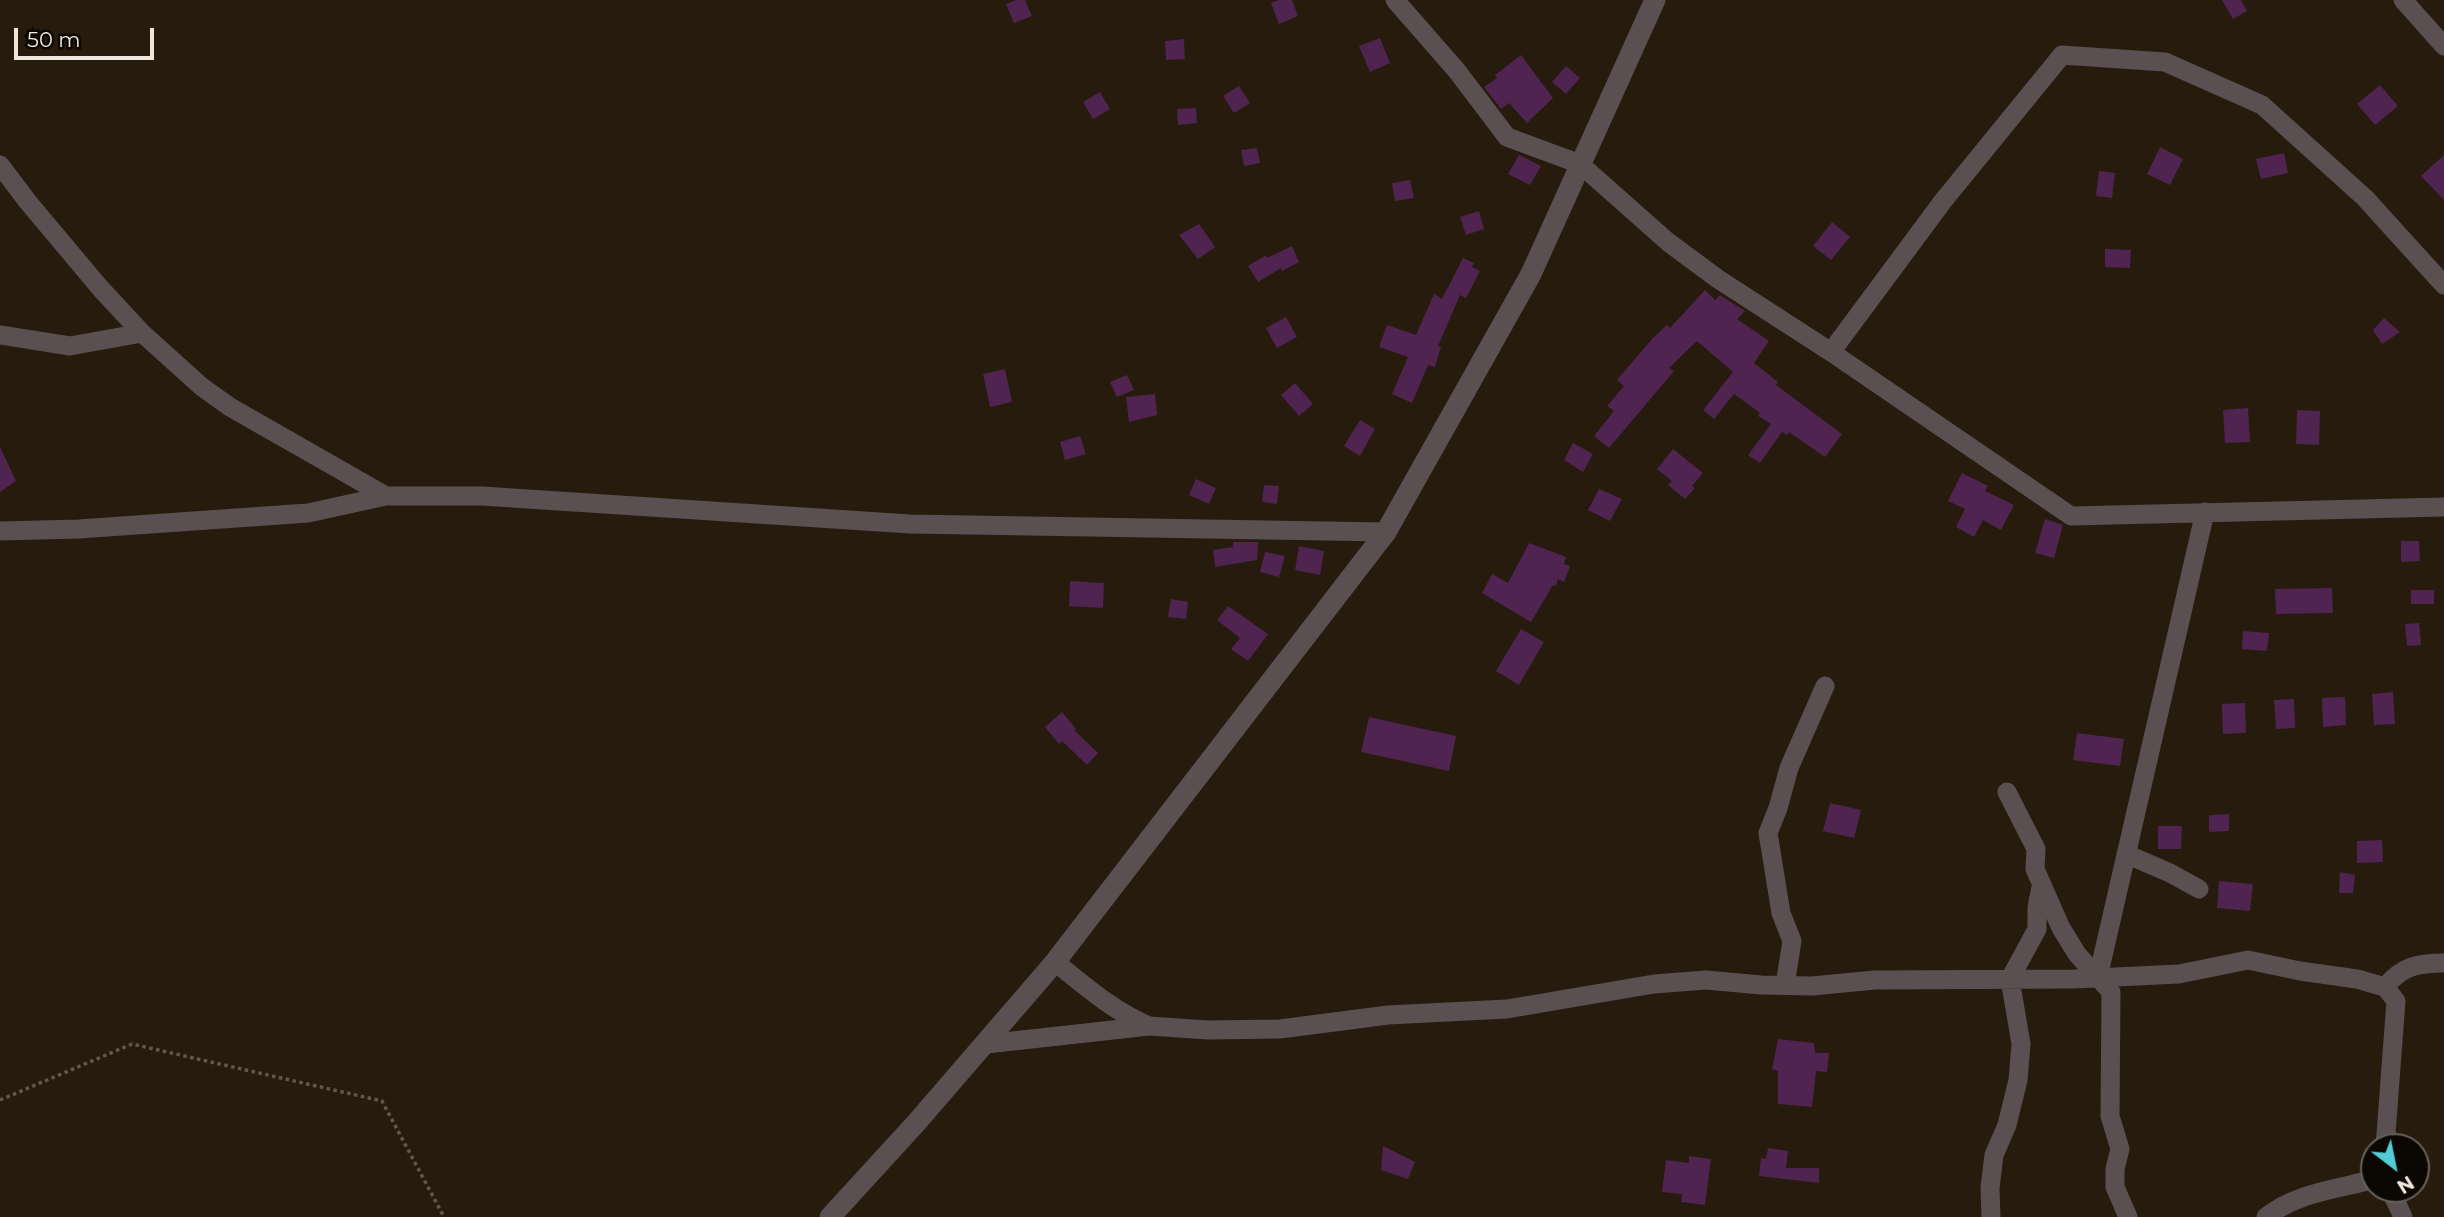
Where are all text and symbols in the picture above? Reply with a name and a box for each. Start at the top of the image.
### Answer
scale bar [18,14,158,58]
text: 50 m [27,27,81,52]
north arrow [2360,1133,2430,1203]
text: N [2393,1171,2418,1198]

